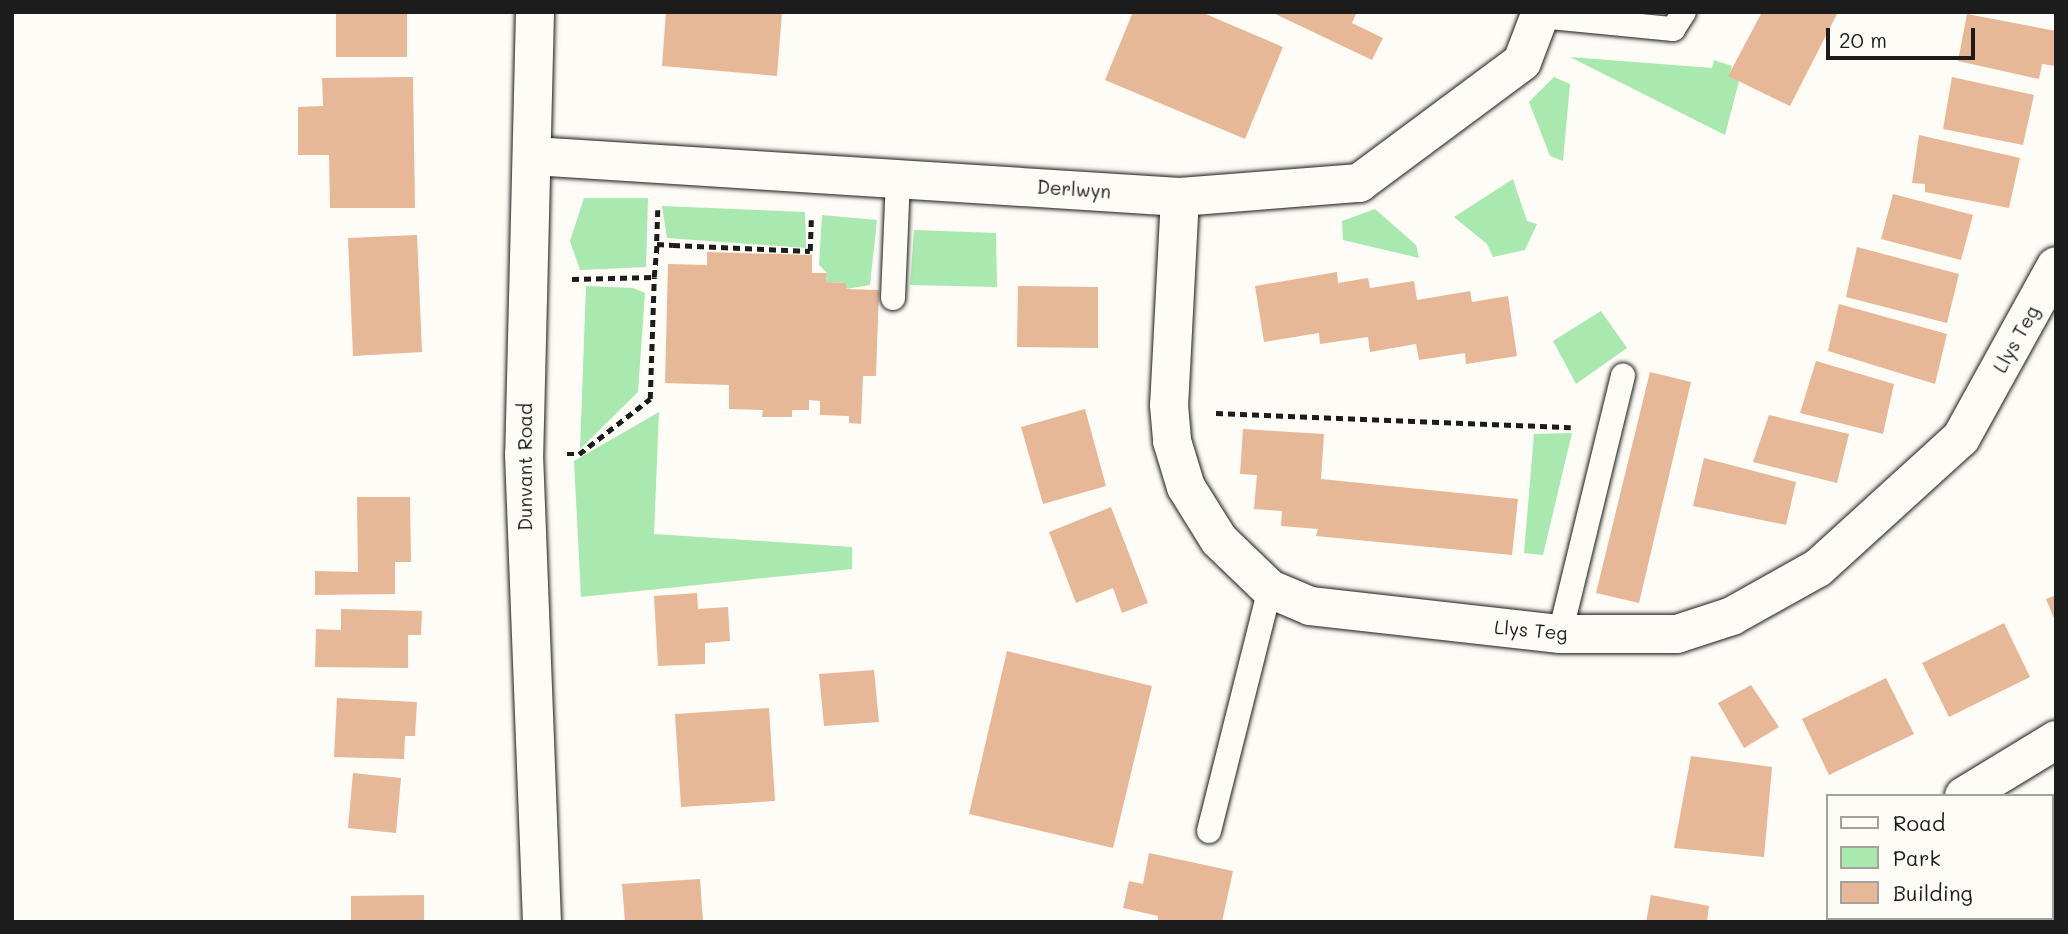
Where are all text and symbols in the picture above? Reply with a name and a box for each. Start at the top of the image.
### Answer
scale bar [1830,14,1979,58]
text: 20 m [1839,26,1887,53]
street label: Derlwyn [1036,175,1112,203]
street label: Llys Teg [1988,301,2044,377]
street label: Dunvant Road [514,403,536,531]
street label: Llys Teg [1493,615,1569,645]
legend [1826,794,2054,920]
text: Road [1893,809,1945,836]
text: Park [1893,844,1941,871]
text: Building [1893,879,1973,906]

